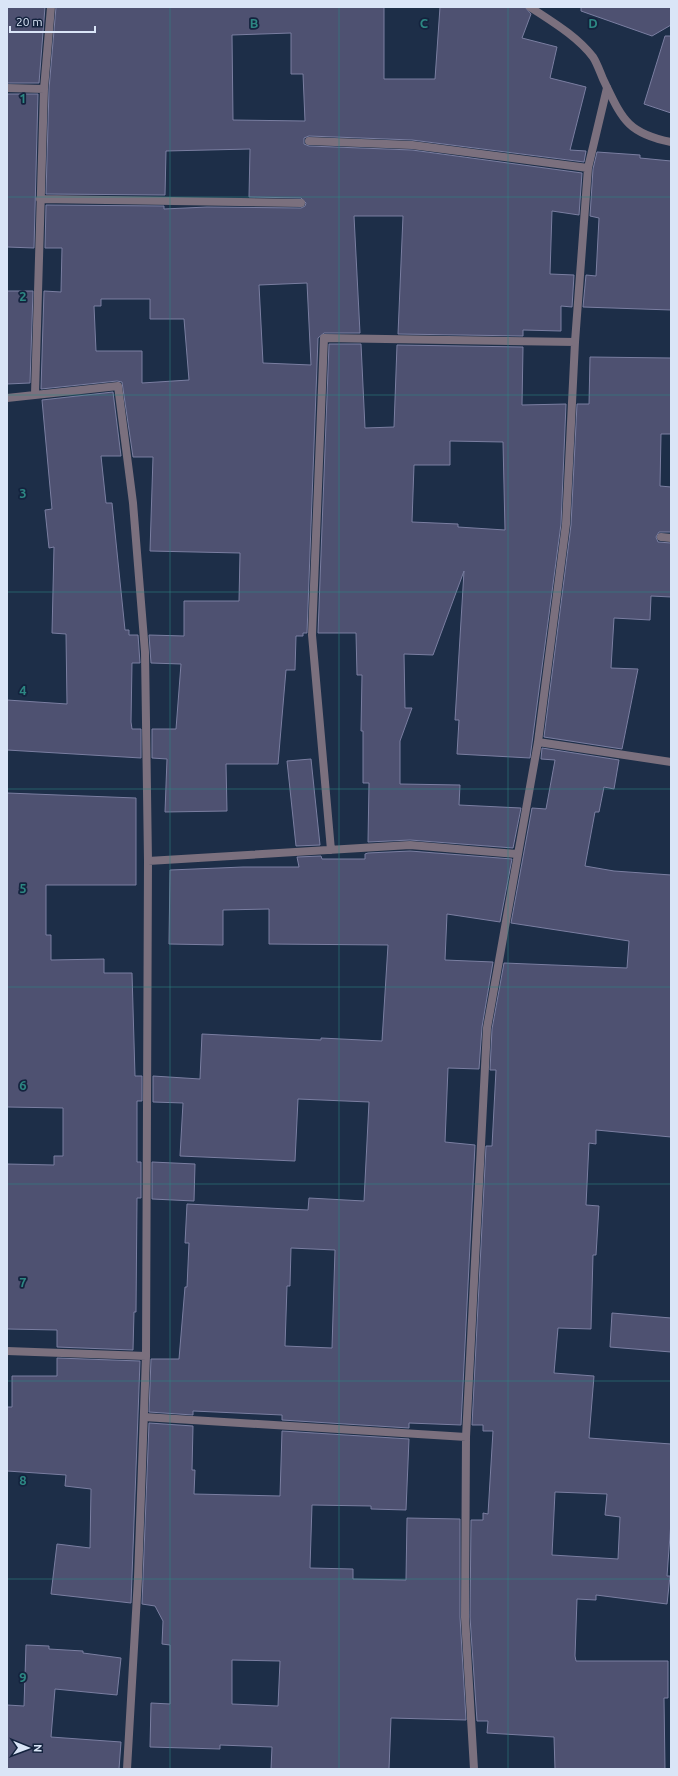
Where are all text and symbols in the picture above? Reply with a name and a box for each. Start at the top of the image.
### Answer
scale bar [10,8,95,34]
text: 20 m [16,15,43,28]
text: B [250,16,259,30]
text: C [420,16,429,30]
text: D [588,16,598,30]
text: 1 [19,91,27,105]
text: 2 [19,289,27,303]
text: 3 [19,486,27,500]
text: 4 [19,683,27,697]
text: 5 [19,881,27,895]
text: 6 [19,1078,27,1092]
text: 7 [19,1275,27,1289]
text: 8 [19,1473,27,1487]
text: 9 [19,1670,27,1684]
north arrow [8,1728,48,1768]
text: N [32,1744,44,1752]

